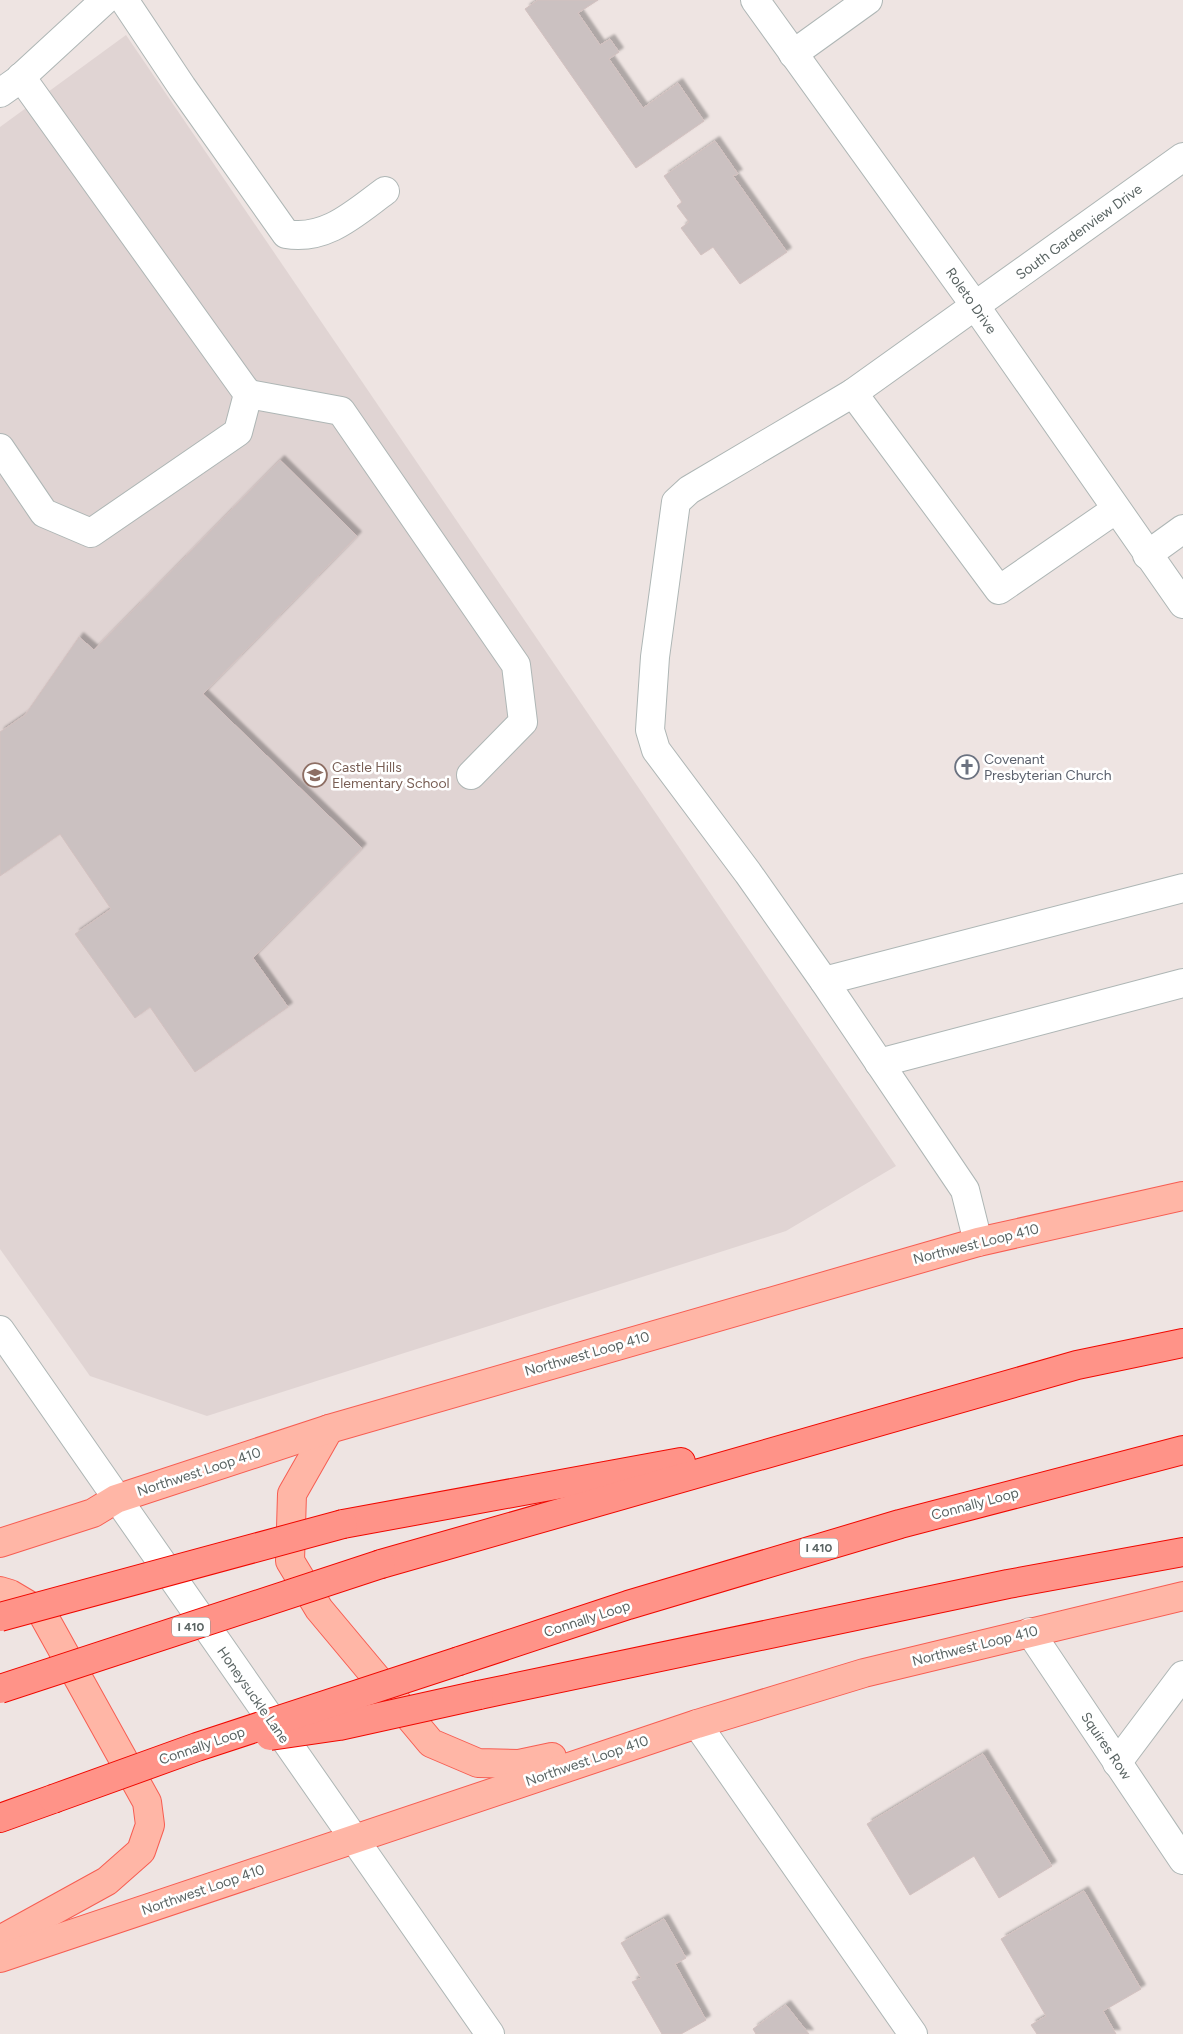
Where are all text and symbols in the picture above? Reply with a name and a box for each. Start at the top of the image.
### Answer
street label: South Gardenview Drive [1013,180,1146,284]
street label: Roleto Drive [942,265,1000,338]
place label: Covenant Presbyterian Church [984,751,1112,784]
church icon: Covenant Presbyterian Church [954,754,980,780]
place label: Castle Hills Elementary School [332,759,450,792]
school or university icon: Castle Hills Elementary School [302,762,328,788]
street label: Northwest Loop 410 [911,1220,1041,1268]
street label: Northwest Loop 410 [523,1328,651,1380]
street label: Northwest Loop 410 [135,1444,263,1500]
street label: Connally Loop [929,1484,1021,1524]
road number: I 410 [800,1539,838,1558]
street label: Connally Loop [542,1597,632,1641]
road number: I 410 [172,1618,210,1636]
street label: Northwest Loop 410 [910,1622,1040,1670]
street label: Honeysuckle Lane [213,1643,293,1747]
street label: Squires Row [1077,1709,1135,1783]
street label: Connally Loop [157,1723,247,1769]
street label: Northwest Loop 410 [523,1732,651,1790]
street label: Northwest Loop 410 [139,1861,267,1919]

